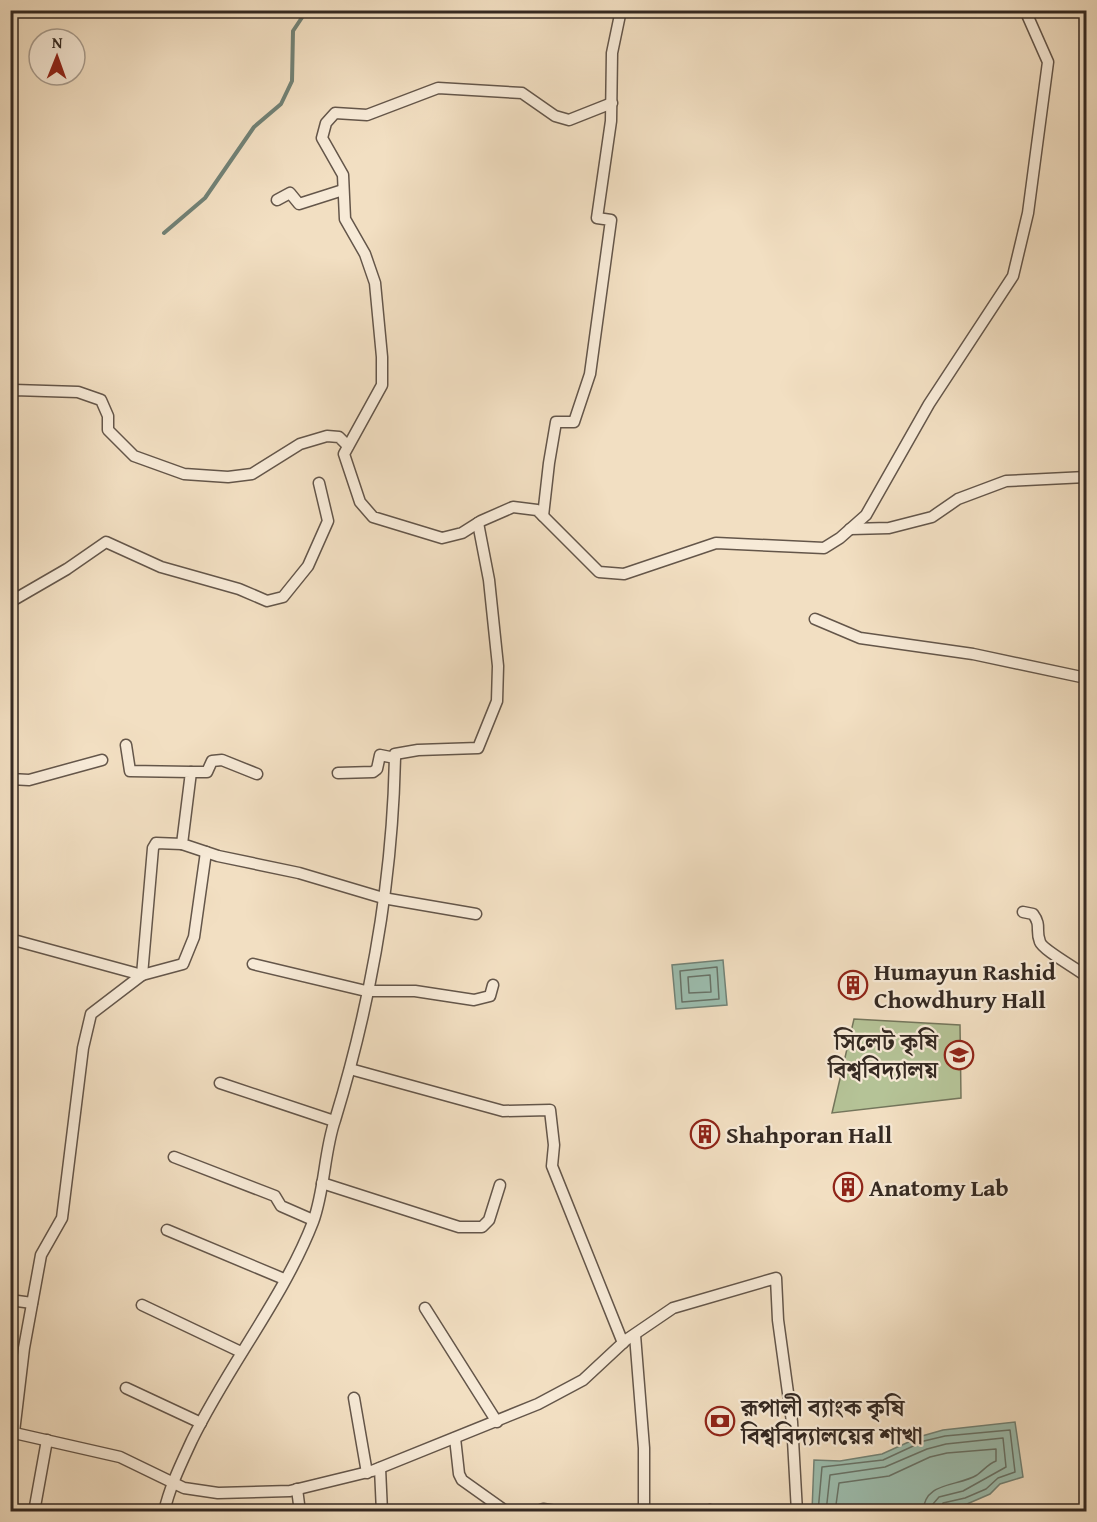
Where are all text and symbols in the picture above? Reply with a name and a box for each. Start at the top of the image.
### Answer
north arrow [27,27,87,87]
text: N [52,30,63,54]
place label: Humayun Rashid Chowdhury Hall [874,954,1056,1017]
building icon: Humayun Rashid Chowdhury Hall [837,969,869,1001]
place label: সিলেট কৃষি বিশ্ববিদ্যালয় [827,1024,939,1087]
school or university icon: সিলেট কৃষি বিশ্ববিদ্যালয় [943,1039,975,1071]
place label: Shahporan Hall [726,1117,893,1152]
building icon: Shahporan Hall [689,1118,721,1150]
place label: Anatomy Lab [869,1170,1009,1205]
building icon: Anatomy Lab [832,1171,864,1203]
place label: রূপালী ব্যাংক কৃষি বিশ্ববিদ্যালয়ের শাখা [740,1390,923,1453]
bank icon: রূপালী ব্যাংক কৃষি বিশ্ববিদ্যালয়ের শাখা [704,1405,736,1437]

